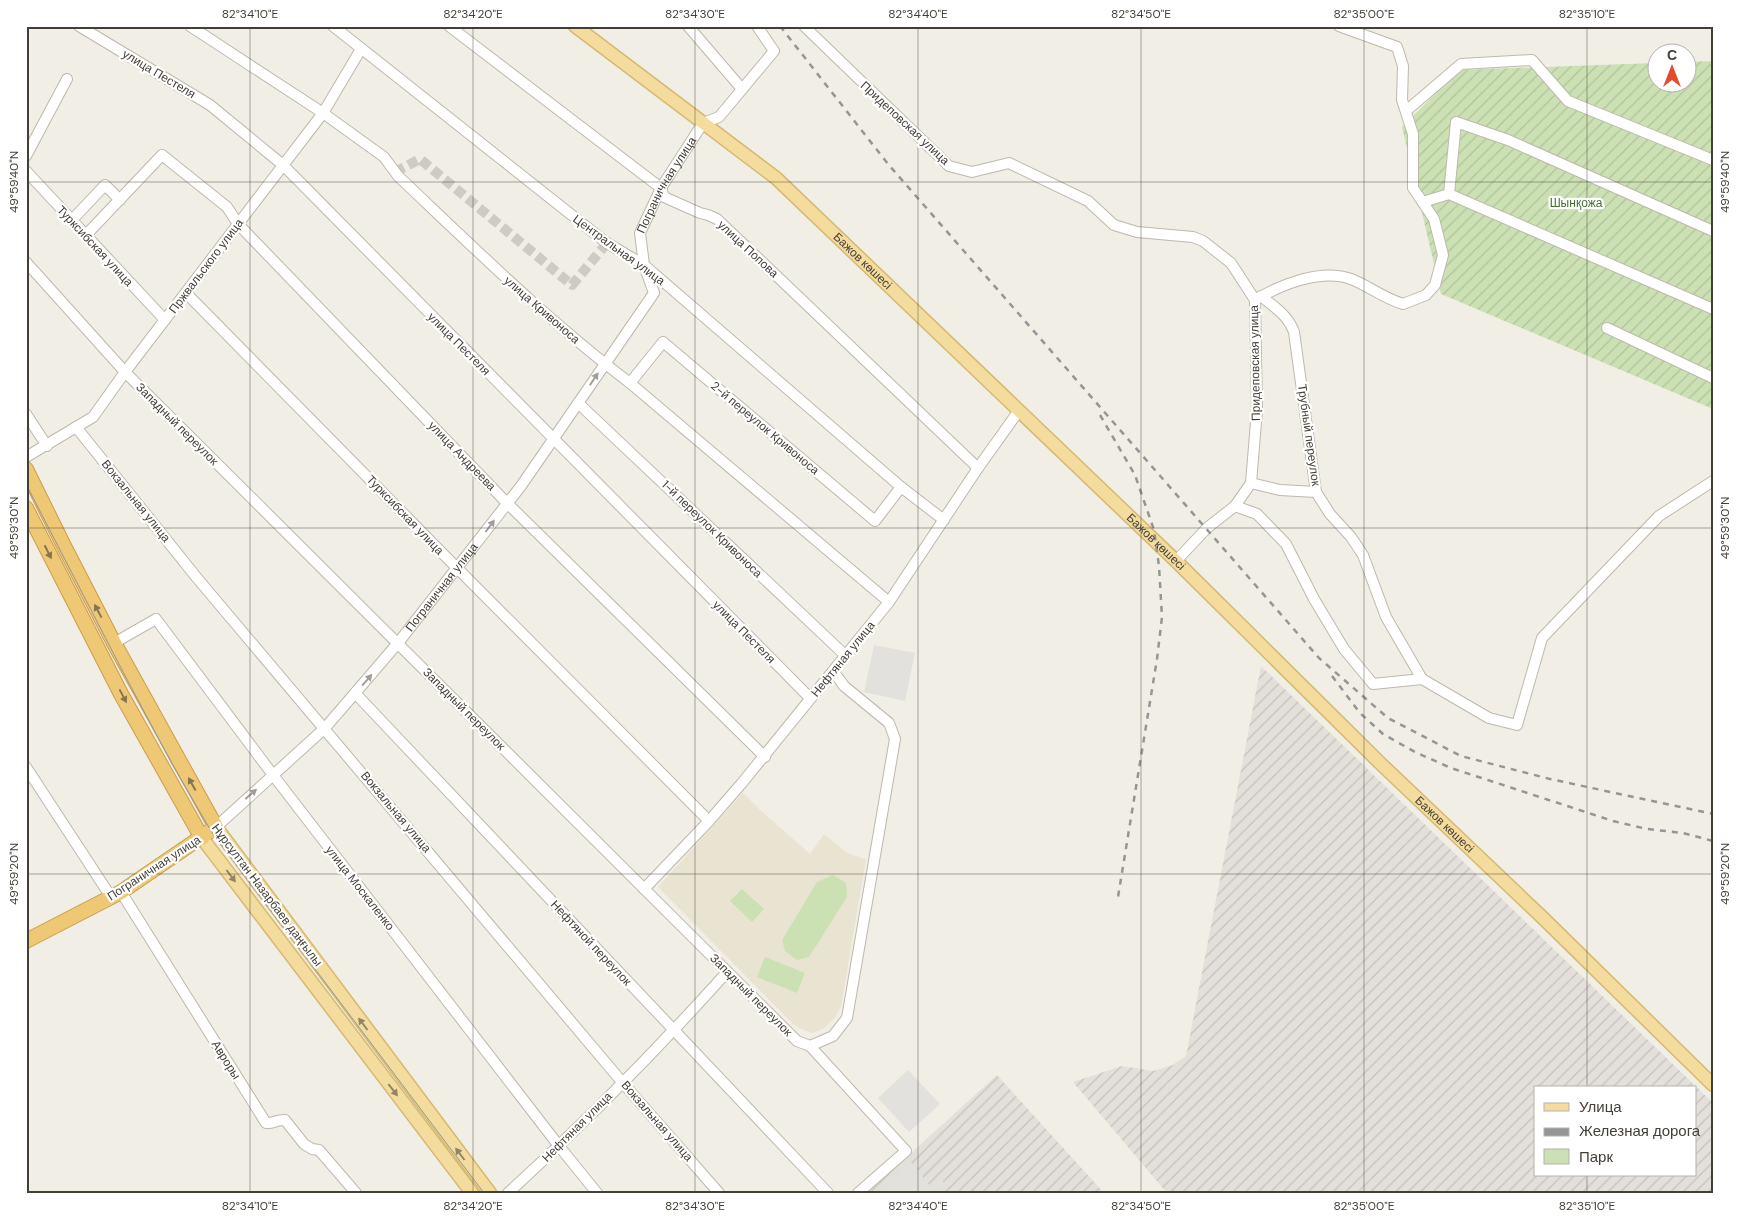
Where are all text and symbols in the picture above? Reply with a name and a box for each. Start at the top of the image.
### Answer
text: 82°34'10"E [222,6,279,22]
text: 82°34'20"E [443,6,503,22]
text: 82°34'30"E [665,6,725,22]
text: 82°34'40"E [888,6,948,22]
text: 82°34'50"E [1111,6,1171,22]
text: 82°35'00"E [1334,6,1395,22]
text: 82°35'10"E [1559,6,1615,22]
north arrow [1646,42,1696,92]
street label: улица Пестеля [119,46,199,102]
text: С [1667,46,1677,64]
street label: Придеповская улица [857,78,953,169]
street label: Пограничная улица [633,133,700,236]
text: 49°59'40"N [6,151,22,213]
text: 49°59'40"N [1717,151,1733,213]
park label: Шынқожа [1550,195,1603,211]
street label: Турксибская улица [53,202,137,290]
street label: Центральная улица [570,211,669,289]
street label: Пржвальского улица [165,215,247,317]
street label: улица Попова [714,217,782,282]
street label: Бажов көшесі [830,229,896,293]
street label: улица Кривоноса [501,273,584,348]
street label: Придеповская улица [1246,305,1264,421]
street label: улица Пестеля [424,309,494,379]
one-way arrow [589,372,599,386]
street label: 2-й переулок Кривоноса [707,378,823,478]
street label: Западный переулок [132,379,222,469]
street label: Трубный переулок [1294,383,1324,488]
street label: улица Андреева [425,418,500,494]
street label: Вокзальная улица [98,457,174,546]
street label: Турксибская улица [363,472,447,559]
street label: 1-й переулок Кривоноса [658,477,766,581]
text: 49°59'30"N [6,497,22,559]
text: 49°59'30"N [1717,497,1733,559]
street label: Бажов көшесі [1123,510,1189,574]
one-way arrow [484,520,495,533]
street label: Пограничная улица [402,539,482,635]
one-way arrow [44,545,52,559]
street label: улица Пестеля [709,597,779,667]
one-way arrow [94,604,102,618]
street label: Нефтяная улица [808,618,879,700]
street label: Западный переулок [419,664,509,754]
one-way arrow [361,673,372,686]
one-way arrow [119,689,127,703]
street label: Вокзальная улица [357,768,435,856]
one-way arrow [188,777,196,792]
one-way arrow [245,788,257,800]
street label: Бажов көшесі [1412,793,1478,856]
street label: Нұрсұлтан Назарбаев даңғылы [208,820,326,970]
street label: Пограничная улица [104,832,204,904]
street label: улица Москаленко [322,842,398,934]
text: 49°59'20"N [6,843,22,905]
text: 49°59'20"N [1717,843,1733,905]
one-way arrow [226,869,236,883]
street label: Нефтяной переулок [547,897,635,990]
street label: Западный переулок [706,950,796,1040]
one-way arrow [358,1017,368,1031]
street label: Авроры [208,1038,244,1082]
street label: Вокзальная улица [618,1077,697,1165]
one-way arrow [387,1083,398,1096]
legend [1534,1086,1696,1176]
street label: Нефтяная улица [538,1088,616,1166]
text: Улица [1579,1097,1622,1117]
text: Железная дорога [1579,1121,1701,1141]
text: Парк [1579,1147,1613,1167]
one-way arrow [455,1148,466,1161]
text: 82°34'10"E [222,1198,279,1214]
text: 82°34'20"E [443,1198,503,1214]
text: 82°34'30"E [665,1198,725,1214]
text: 82°34'40"E [888,1198,948,1214]
text: 82°34'50"E [1111,1198,1171,1214]
text: 82°35'00"E [1334,1198,1395,1214]
text: 82°35'10"E [1559,1198,1615,1214]

